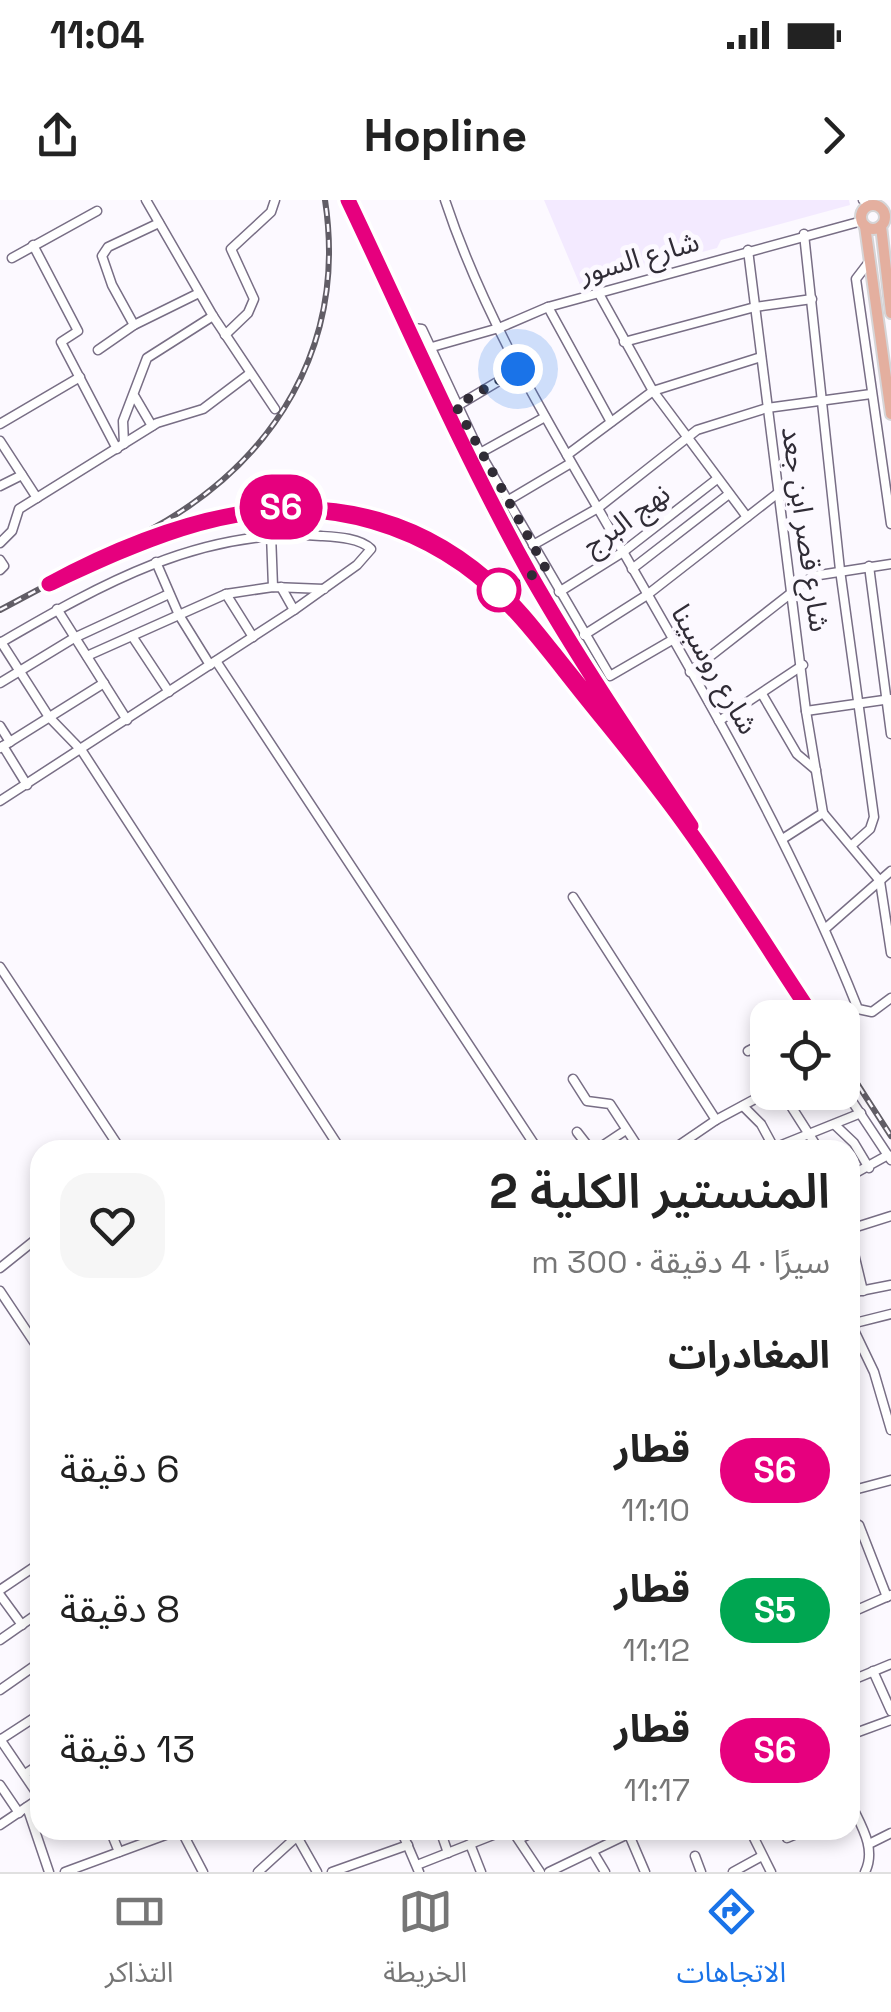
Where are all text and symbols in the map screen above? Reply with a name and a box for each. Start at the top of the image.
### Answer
text: 11:04 [50,11,144,59]
text: Hopline [364,107,527,164]
icon: share [30,108,85,163]
icon: forward [806,108,861,163]
street label: شارع السور [574,223,704,294]
your location [493,344,543,394]
street label: شارع قصر ابن جعد [771,424,838,634]
line badge: S6 [236,474,326,540]
street label: نهج البرج [575,475,679,565]
text: S6 [260,485,302,529]
unlabelled marker [478,569,520,611]
street label: شارع روسبينا [661,598,767,742]
map controls [750,1000,860,1110]
button: locate [750,1000,860,1110]
text: المنستير الكلية 2 [489,1161,830,1222]
button: heart [60,1173,165,1278]
text: سيرًا · 4 دقيقة · 300 m [531,1242,830,1282]
text: المغادرات [668,1331,830,1379]
text: قطار [614,1425,690,1473]
text: 6 دقيقة [60,1445,180,1493]
text: S6 [754,1448,796,1492]
text: 11:10 [621,1490,690,1530]
text: قطار [614,1565,690,1613]
text: 8 دقيقة [60,1585,180,1633]
text: S5 [754,1588,796,1632]
text: 11:12 [622,1630,690,1670]
text: قطار [614,1705,690,1753]
text: 13 دقيقة [60,1725,195,1773]
text: S6 [754,1728,796,1772]
text: 11:17 [624,1770,690,1810]
tab: التذاكر [105,1884,173,2003]
tab: الخريطة [383,1884,467,2003]
tab: الاتجاهات [677,1884,786,2003]

